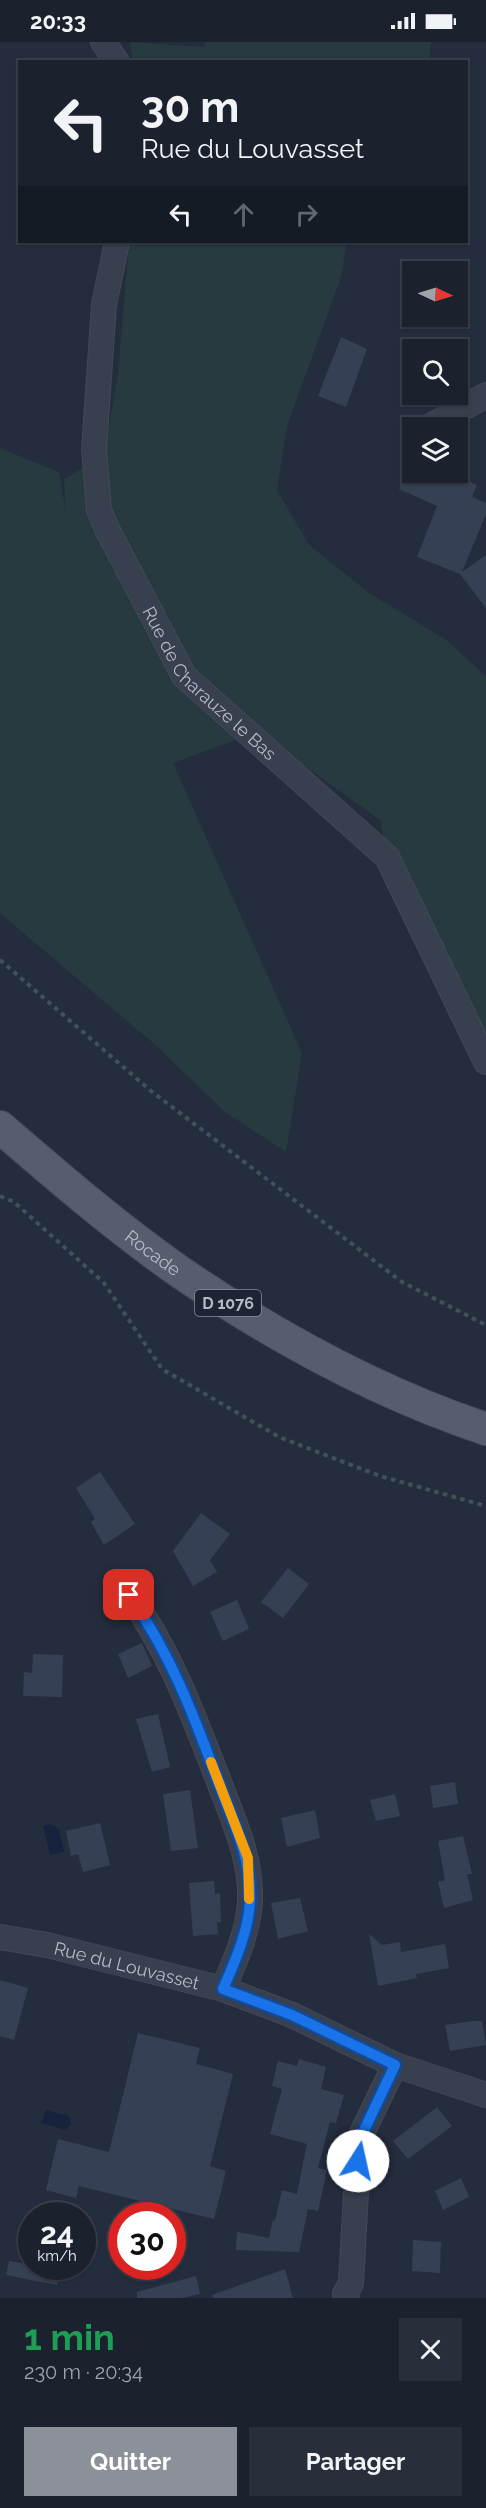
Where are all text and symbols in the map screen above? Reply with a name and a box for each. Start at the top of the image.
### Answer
text: 20:33 [30,8,86,34]
text: 30 m [141,83,239,132]
icon: left [42,84,120,162]
text: Rue du Louvasset [141,133,364,164]
icon: left [164,198,197,231]
icon: ahead [227,198,260,231]
icon: right [290,198,323,231]
north arrow [402,261,468,327]
map controls [402,261,468,483]
button: search [402,339,468,405]
button: layers [402,417,468,483]
street label: Rue de Charauze le Bas [139,603,281,764]
street label: Rocade [121,1225,185,1280]
road number: D 1076 [195,1290,261,1316]
pin [103,1569,154,1620]
icon: arrive [112,1578,145,1611]
street label: Rue du Louvasset [52,1937,202,1993]
position arrow [326,2129,390,2193]
speed limit sign: 30 [108,2202,186,2280]
text: 24 [40,2216,74,2251]
text: km/h [37,2247,77,2265]
text: 1 min [24,2316,115,2358]
button: close [399,2318,462,2381]
text: 230 m · 20:34 [24,2360,143,2384]
button: Quitter [24,2427,237,2496]
button: Partager [249,2427,462,2496]

